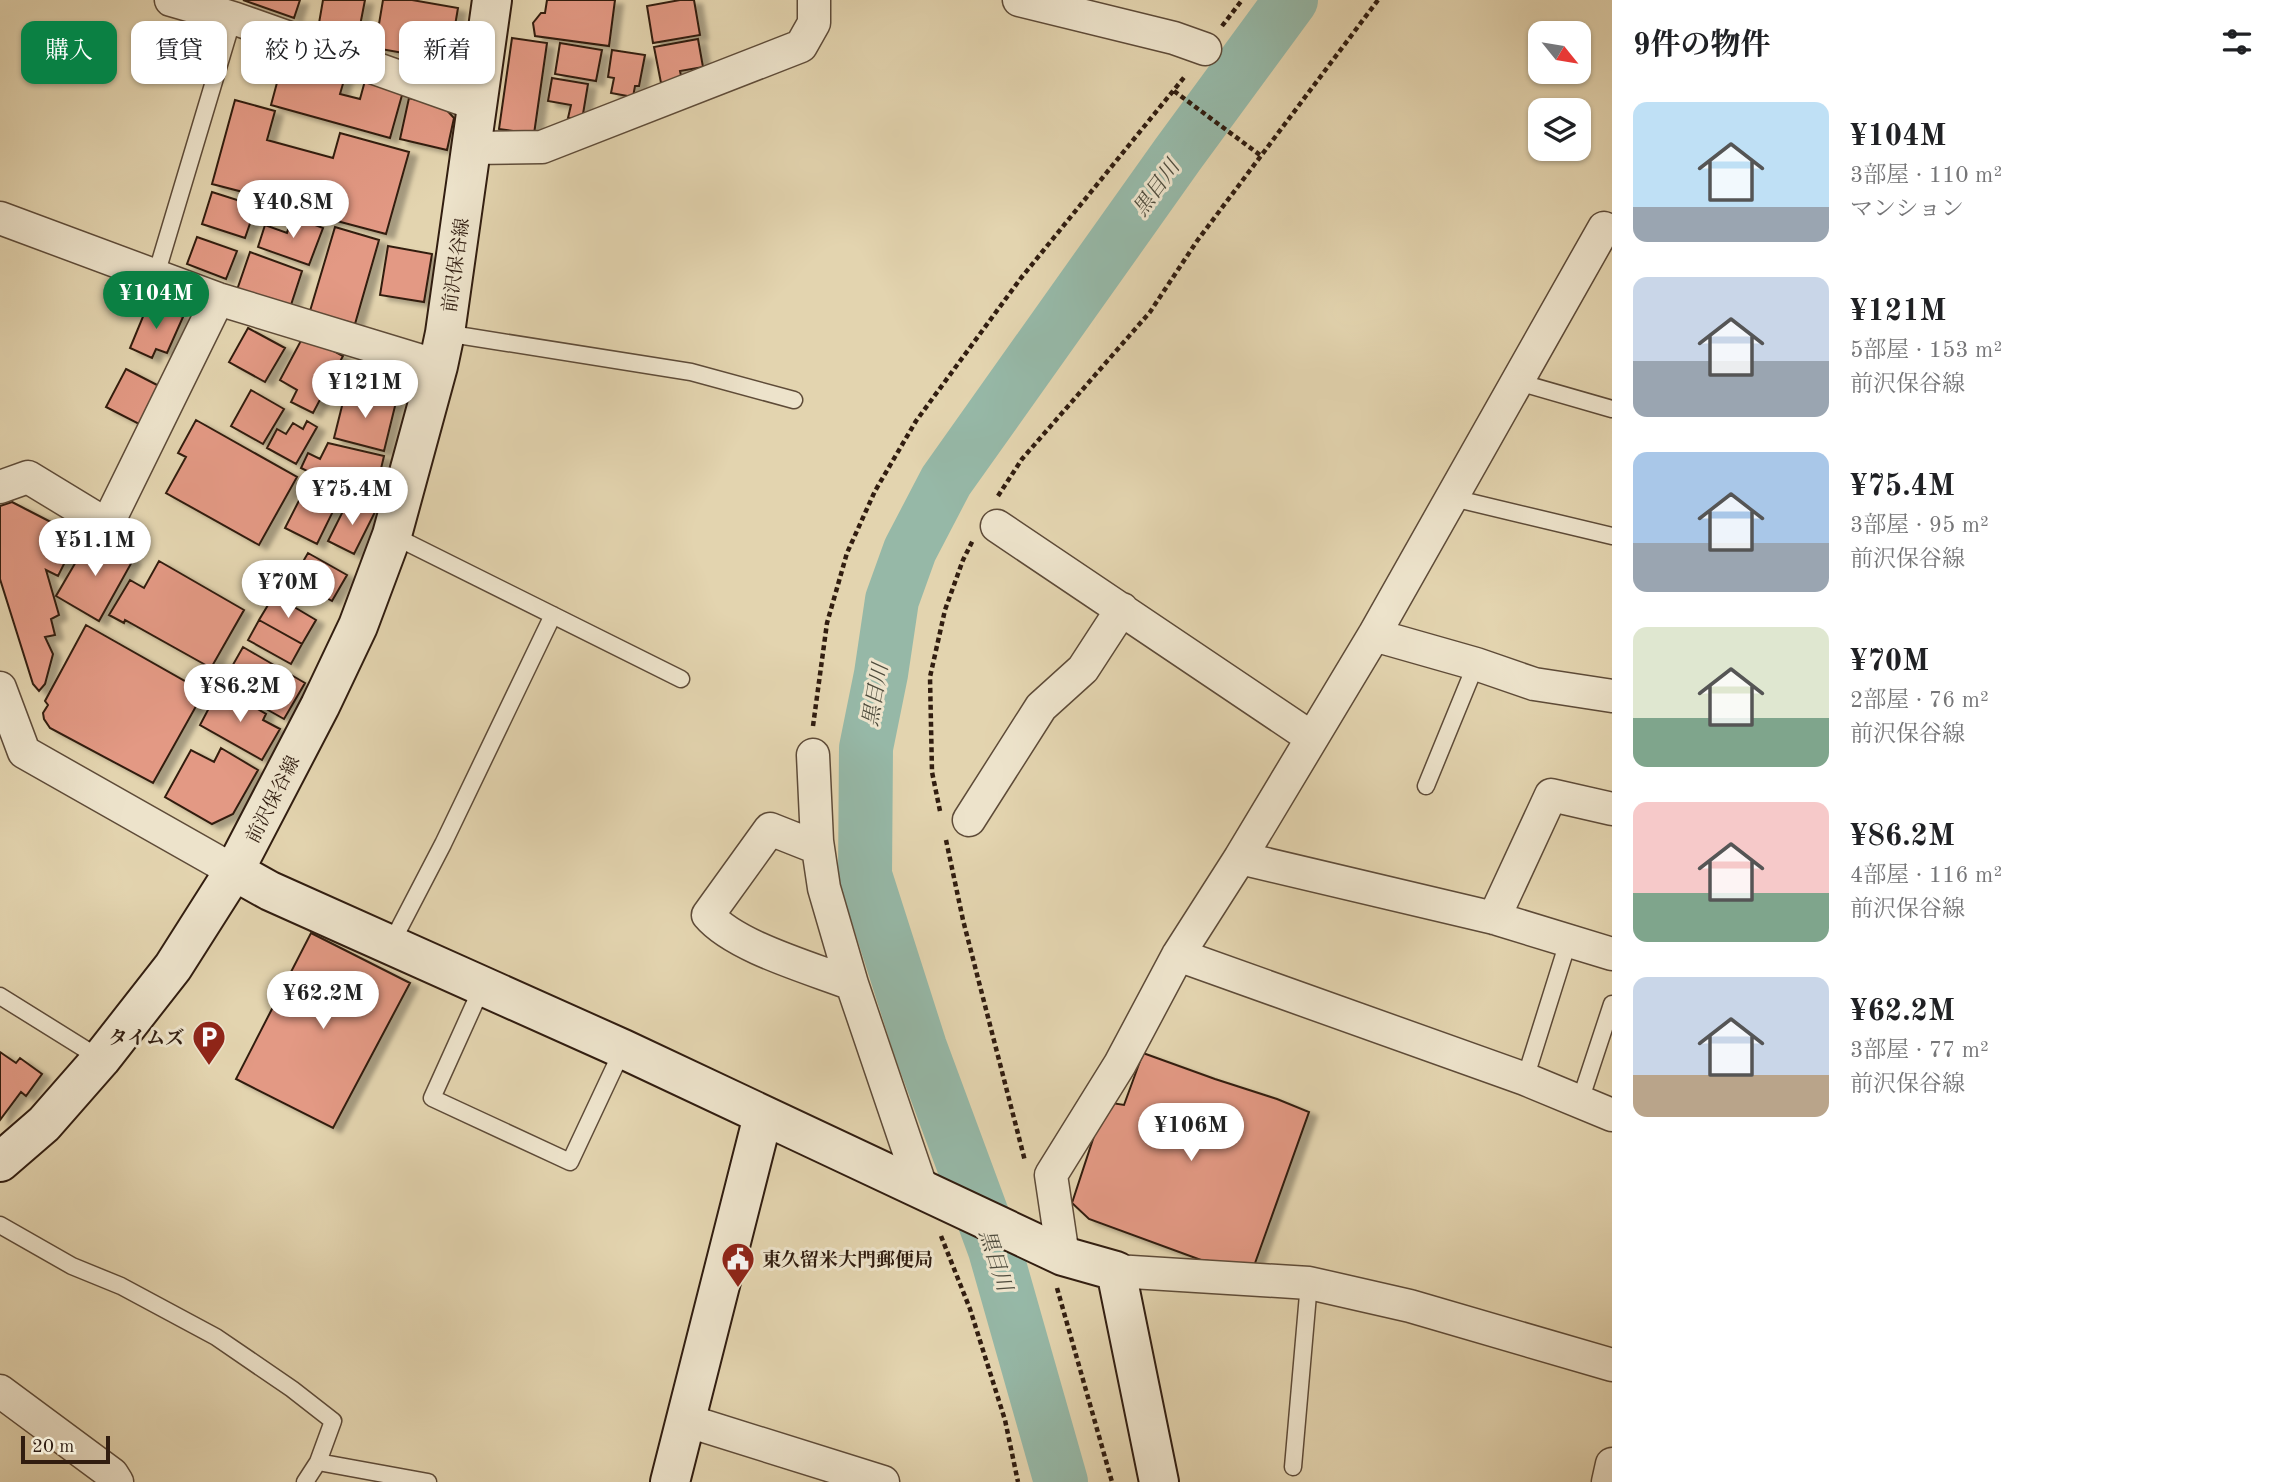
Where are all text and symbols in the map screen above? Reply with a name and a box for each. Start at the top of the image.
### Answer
chip: 購入 [21,21,117,84]
chip: 賃貸 [131,21,227,84]
chip: 絞り込み [241,21,385,84]
chip: 新着 [399,21,495,84]
north arrow [1528,21,1591,84]
map controls [1528,21,1591,161]
icon: filters [2218,23,2256,61]
text: 9件の物件 [1633,31,1770,61]
button: layers [1528,98,1591,161]
text: ¥104M [1850,122,1946,152]
icon: home [1689,130,1773,214]
water label: 黒目川 [1129,154,1185,221]
text: 3部屋 · 110 m² [1850,164,2002,187]
pin: ¥40.8M [236,180,350,240]
text: ¥40.8M [253,191,333,214]
text: マンション [1850,198,1964,221]
street label: 前沢保谷線 [439,217,473,314]
pin: ¥104M [107,272,205,331]
text: ¥104M [119,282,193,305]
text: ¥121M [1850,297,1946,327]
icon: home [1689,305,1773,389]
text: 5部屋 · 153 m² [1850,339,2002,362]
pin: ¥121M [316,360,414,420]
text: ¥121M [328,371,402,394]
text: 前沢保谷線 [1850,373,1965,396]
pin: ¥75.4M [295,468,409,527]
text: ¥75.4M [1850,472,1955,502]
text: ¥75.4M [312,478,392,501]
icon: home [1689,480,1773,564]
text: 3部屋 · 95 m² [1850,514,1989,537]
pin: ¥51.1M [38,518,152,578]
text: ¥51.1M [55,529,135,552]
text: 前沢保谷線 [1850,548,1965,571]
pin: ¥70M [247,560,329,620]
text: ¥70M [258,571,318,594]
text: ¥70M [1850,647,1929,677]
icon: home [1689,655,1773,739]
water label: 黒目川 [859,660,893,728]
pin: ¥86.2M [183,664,297,724]
text: ¥86.2M [200,675,280,698]
text: 2部屋 · 76 m² [1850,689,1989,712]
text: 前沢保谷線 [1850,723,1965,746]
street label: 前沢保谷線 [242,753,304,847]
text: ¥86.2M [1850,822,1955,852]
icon: home [1689,830,1773,914]
text: 4部屋 · 116 m² [1850,864,2002,887]
text: 前沢保谷線 [1850,898,1965,921]
pin: ¥62.2M [266,972,380,1031]
text: ¥62.2M [283,982,363,1005]
text: ¥62.2M [1850,997,1955,1027]
icon: home [1689,1005,1773,1089]
parking icon: タイムズ [190,1018,228,1067]
place label: タイムズ [108,1028,184,1049]
text: 3部屋 · 77 m² [1850,1039,1989,1062]
text: 前沢保谷線 [1850,1073,1965,1096]
pin: ¥106M [1142,1104,1240,1163]
text: ¥106M [1154,1114,1228,1137]
water label: 黒目川 [975,1227,1017,1296]
public building icon: 東久留米大門郵便局 [719,1240,757,1289]
place label: 東久留米大門郵便局 [762,1249,933,1271]
scale bar [21,1433,110,1465]
text: 20 m [32,1438,74,1457]

